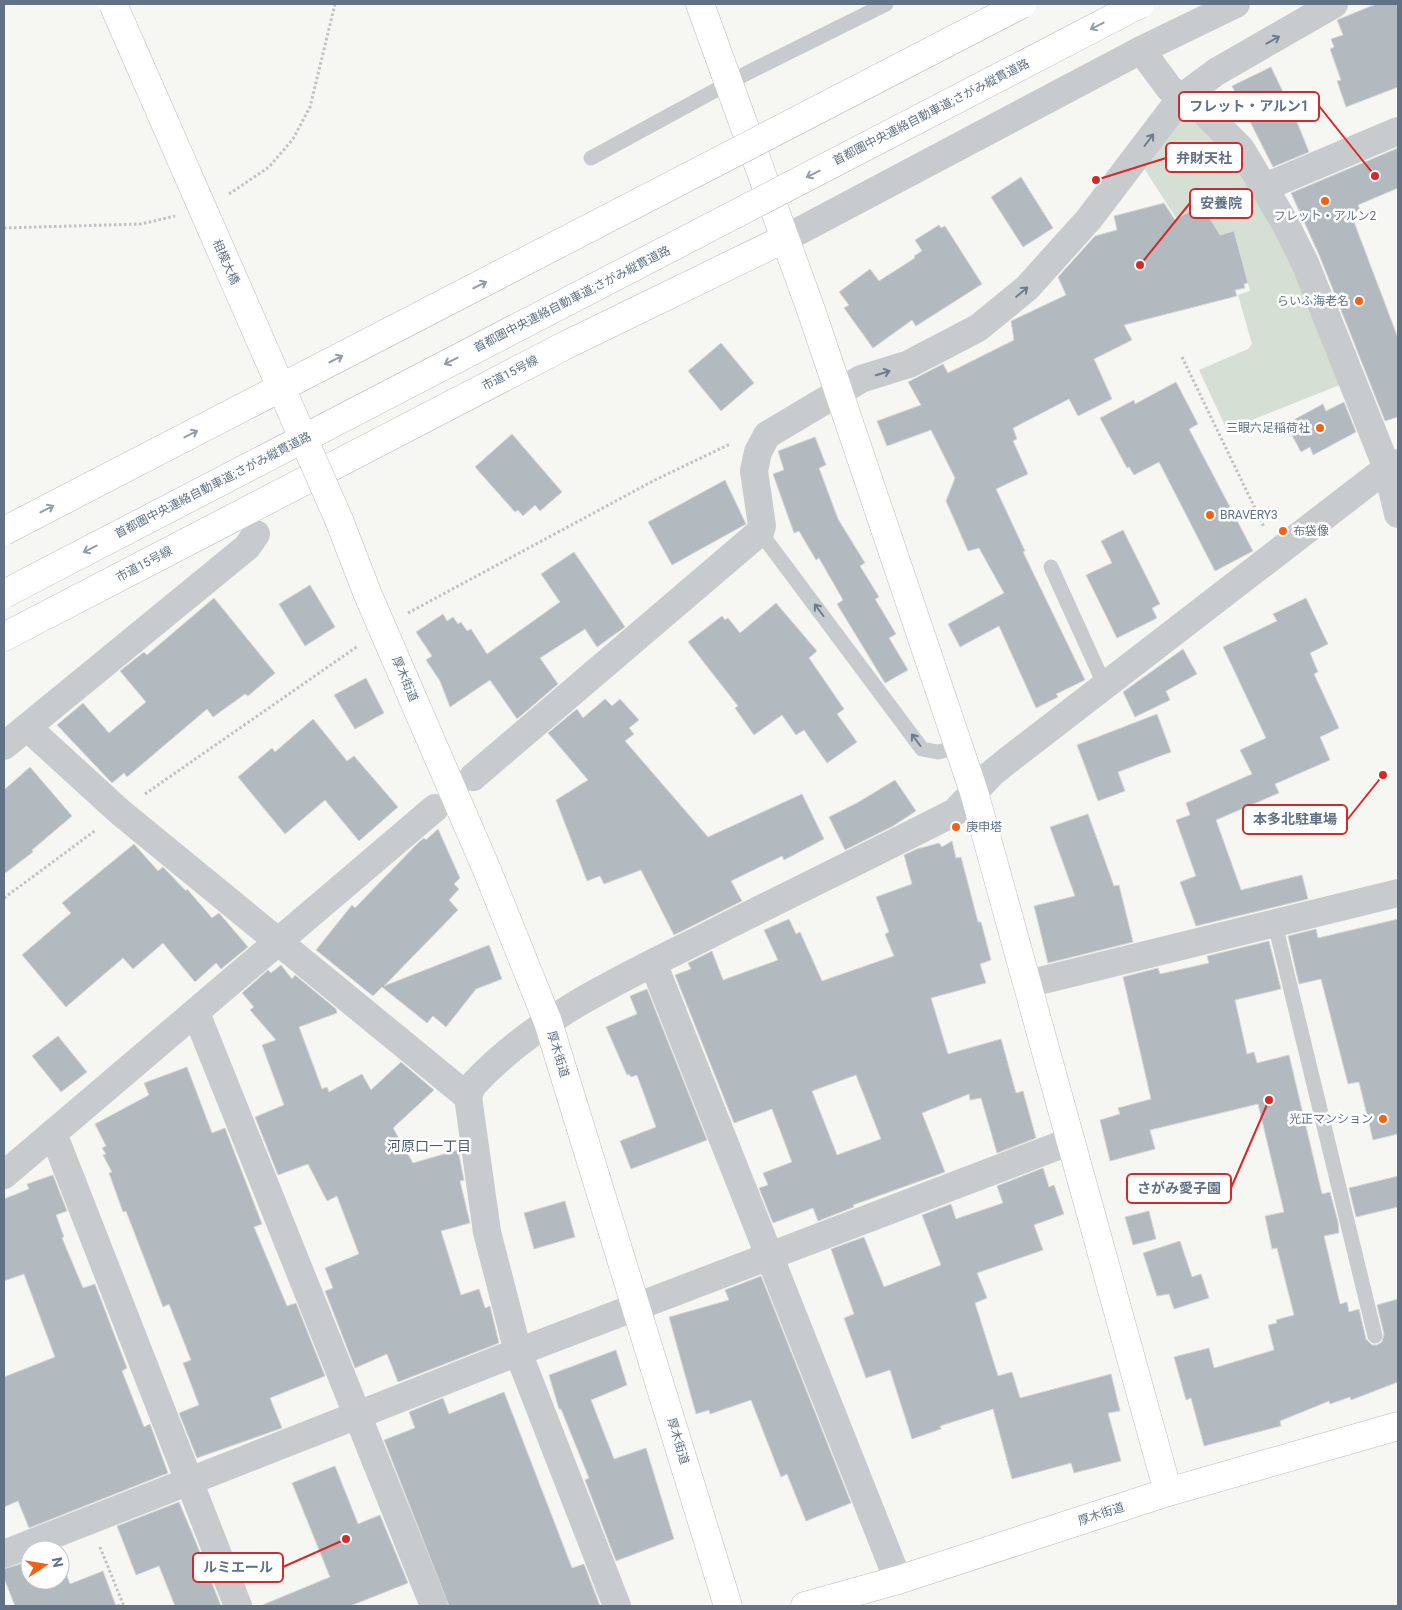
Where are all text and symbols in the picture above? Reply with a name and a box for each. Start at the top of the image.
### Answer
one-way arrow [1090,22,1105,31]
one-way arrow [1265,35,1280,44]
street label: 首都圏中央連絡自動車道;さがみ縦貫道路 [830,56,1032,168]
callout: フレット・アルン1 [1179,92,1319,121]
text: フレット・アルン1 [1189,98,1309,114]
one-way arrow [1143,134,1154,147]
callout: 弁財天社 [1166,143,1242,172]
text: 弁財天社 [1176,150,1232,166]
one-way arrow [806,170,821,179]
callout: 安養院 [1190,189,1252,218]
text: 安養院 [1200,195,1242,211]
marker: フレット・アルン2 [1319,195,1331,207]
place label: フレット・アルン2 [1274,209,1376,223]
street label: 相模大橋 [210,237,242,287]
street label: 首都圏中央連絡自動車道;さがみ縦貫道路 [471,243,673,355]
one-way arrow [472,280,487,289]
one-way arrow [1016,286,1029,297]
place label: らいふ海老名 [1277,294,1349,308]
marker: らいふ海老名 [1353,295,1365,307]
street label: 市道15号線 [479,353,541,393]
one-way arrow [328,354,343,364]
one-way arrow [444,357,459,367]
one-way arrow [875,367,891,377]
place label: 三眼六足稲荷社 [1226,421,1310,435]
marker: 三眼六足稲荷社 [1314,422,1326,434]
street label: 首都圏中央連絡自動車道;さがみ縦貫道路 [112,429,314,541]
one-way arrow [184,429,199,439]
one-way arrow [39,504,54,513]
place label: BRAVERY3 [1220,508,1278,522]
marker: BRAVERY3 [1204,509,1216,521]
place label: 布袋像 [1293,524,1329,538]
marker: 布袋像 [1277,525,1289,537]
street label: 市道15号線 [114,543,174,585]
one-way arrow [82,544,97,554]
one-way arrow [814,603,824,617]
street label: 厚木街道 [389,654,421,704]
one-way arrow [911,733,921,747]
callout: 本多北駐車場 [1243,805,1347,834]
text: 本多北駐車場 [1253,811,1337,827]
place label: 庚申塔 [966,820,1002,834]
marker: 庚申塔 [950,821,962,833]
street label: 厚木街道 [544,1029,572,1079]
place label: 光正マンション [1289,1112,1373,1126]
marker: 光正マンション [1377,1113,1389,1125]
district label: 河原口一丁目 [387,1138,471,1154]
callout: さがみ愛子園 [1127,1174,1231,1203]
text: さがみ愛子園 [1137,1180,1221,1196]
street label: 厚木街道 [664,1416,692,1466]
street label: 厚木街道 [1076,1500,1126,1528]
north arrow [20,1540,70,1590]
callout: ルミエール [193,1553,283,1582]
text: N [49,1556,67,1569]
text: ルミエール [203,1559,273,1575]

